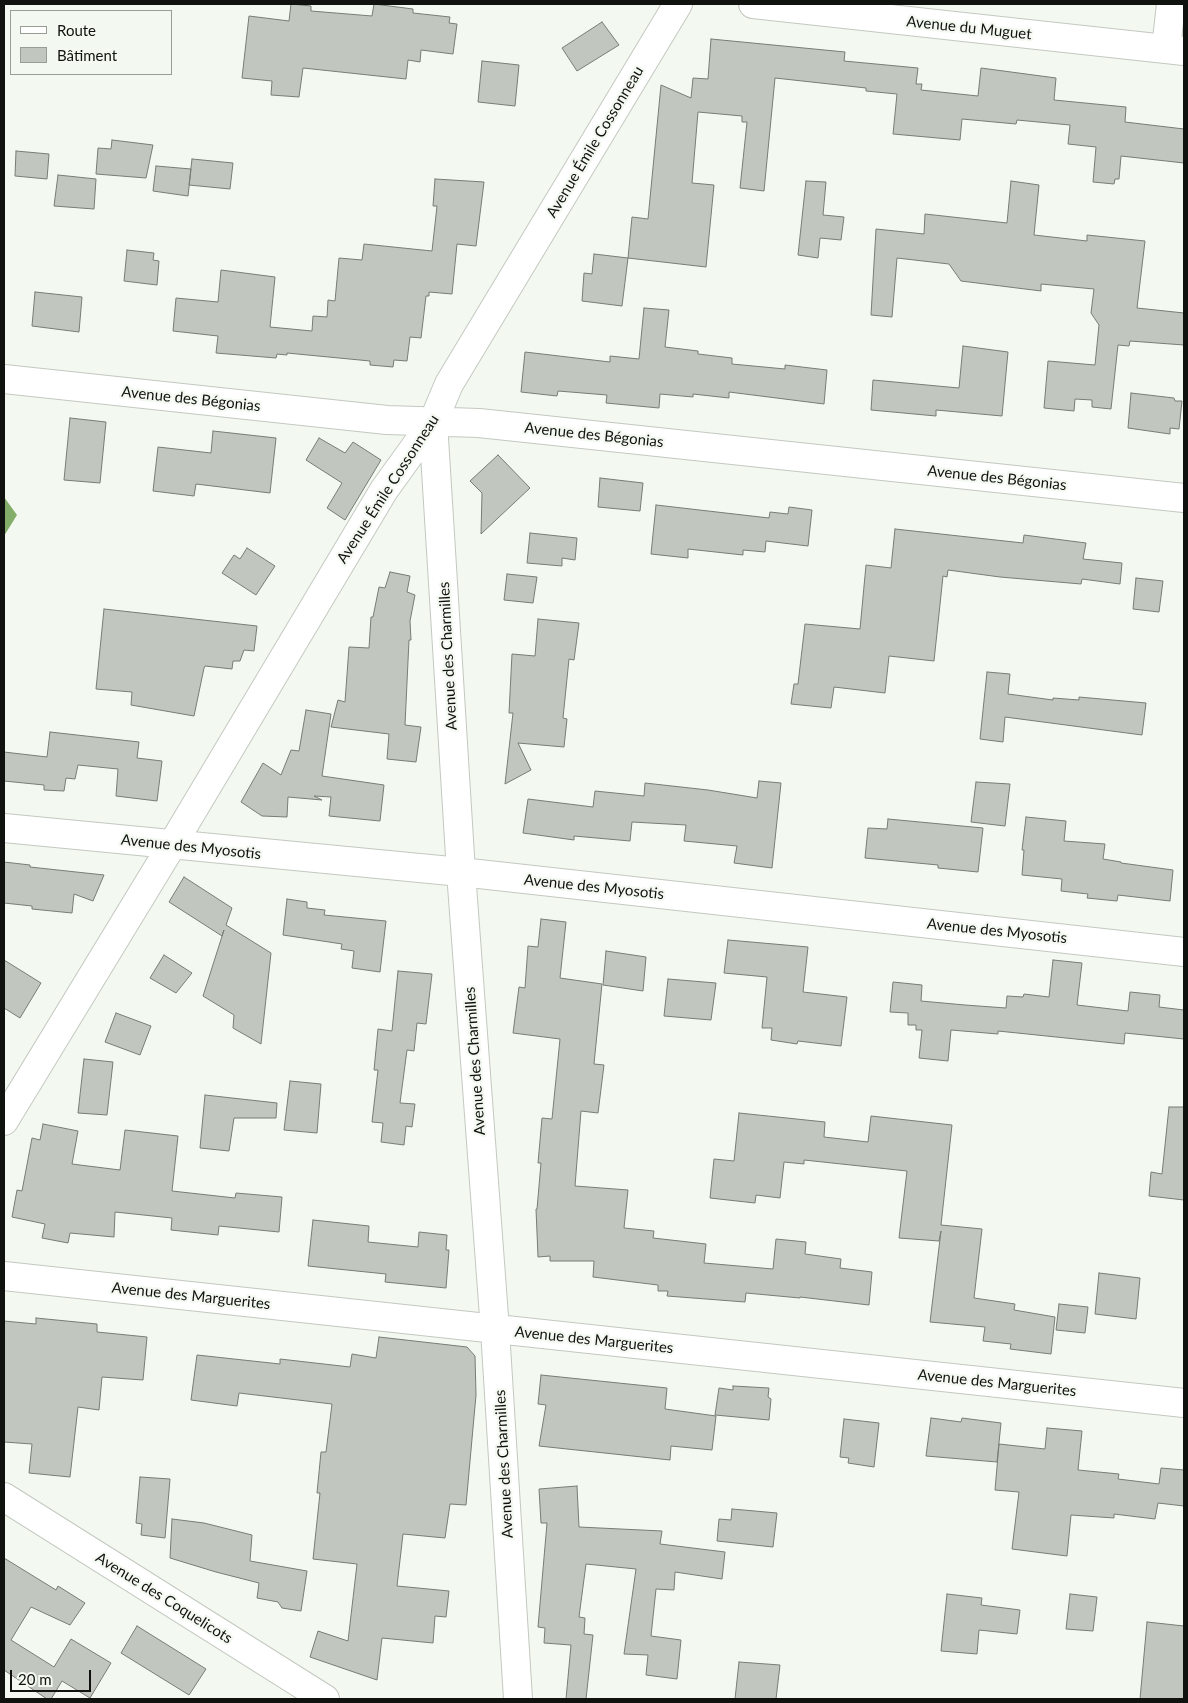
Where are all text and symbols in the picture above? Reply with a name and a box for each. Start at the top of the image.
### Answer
legend [10,10,172,75]
street label: Avenue du Muguet [906,12,1032,44]
text: Route [57,21,96,39]
text: Bâtiment [57,46,117,64]
street label: Avenue Émile Cossonneau [543,63,647,221]
street label: Avenue des Bégonias [121,383,261,415]
street label: Avenue Émile Cossonneau [333,411,443,567]
street label: Avenue des Bégonias [524,419,664,451]
street label: Avenue des Bégonias [927,462,1067,494]
street label: Avenue des Charmilles [435,581,461,731]
street label: Avenue des Myosotis [120,831,262,863]
street label: Avenue des Myosotis [523,871,665,903]
street label: Avenue des Myosotis [926,915,1068,947]
street label: Avenue des Charmilles [461,986,489,1136]
street label: Avenue des Marguerites [111,1279,271,1313]
street label: Avenue des Marguerites [514,1323,674,1357]
street label: Avenue des Marguerites [917,1366,1077,1400]
street label: Avenue des Charmilles [491,1389,517,1539]
street label: Avenue des Coquelicots [92,1549,236,1647]
scale bar [12,1660,94,1692]
text: 20 m [18,1670,52,1688]

